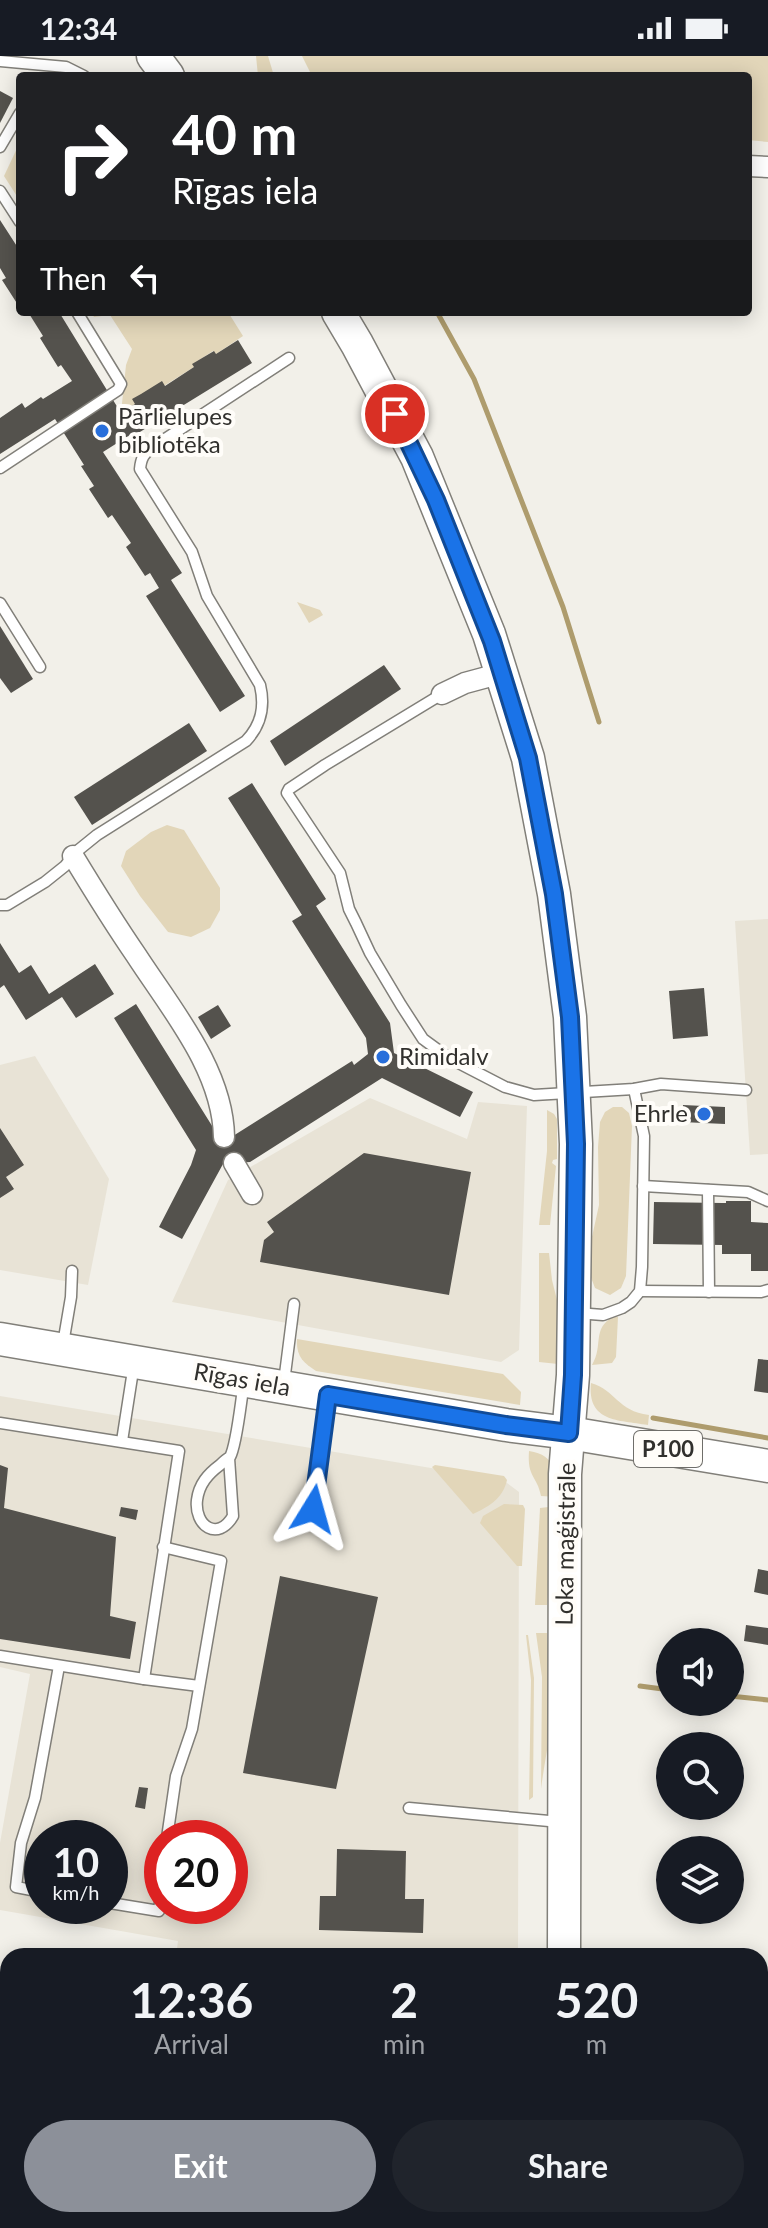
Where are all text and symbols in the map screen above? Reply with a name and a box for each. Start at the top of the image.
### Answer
text: 12:34 [40,10,117,46]
text: 40 m [172,100,297,167]
icon: right [40,104,144,208]
text: Rīgas iela [172,168,318,212]
icon: left [123,256,167,300]
text: Then [40,260,107,296]
pin [361,380,429,448]
icon: arrive [373,392,417,436]
place label: Pārlielupes bibliotēka [118,401,232,458]
marker: Pārlielupes bibliotēka [93,422,111,440]
place label: Rimidalv [399,1041,489,1070]
marker: Rimidalv [374,1048,392,1066]
place label: Ehrle [634,1098,688,1127]
marker: Ehrle [695,1105,713,1123]
street label: Rīgas iela [192,1356,293,1401]
road number: P100 [634,1431,702,1467]
street label: Loka maģistrāle [549,1462,580,1626]
position arrow [271,1467,355,1551]
map controls [656,1628,744,1924]
button: sound [656,1628,744,1716]
button: search [656,1732,744,1820]
speed limit sign: 20 [144,1820,248,1924]
button: layers [656,1836,744,1924]
text: 10 [53,1838,99,1886]
text: km/h [53,1880,99,1904]
text: 12:36 [130,1971,253,2028]
text: 2 [390,1971,418,2028]
text: 520 [555,1971,638,2028]
text: Arrival [154,2028,229,2060]
text: min [383,2028,425,2060]
text: m [586,2028,607,2060]
button: Exit [24,2120,376,2212]
button: Share [392,2120,744,2212]

